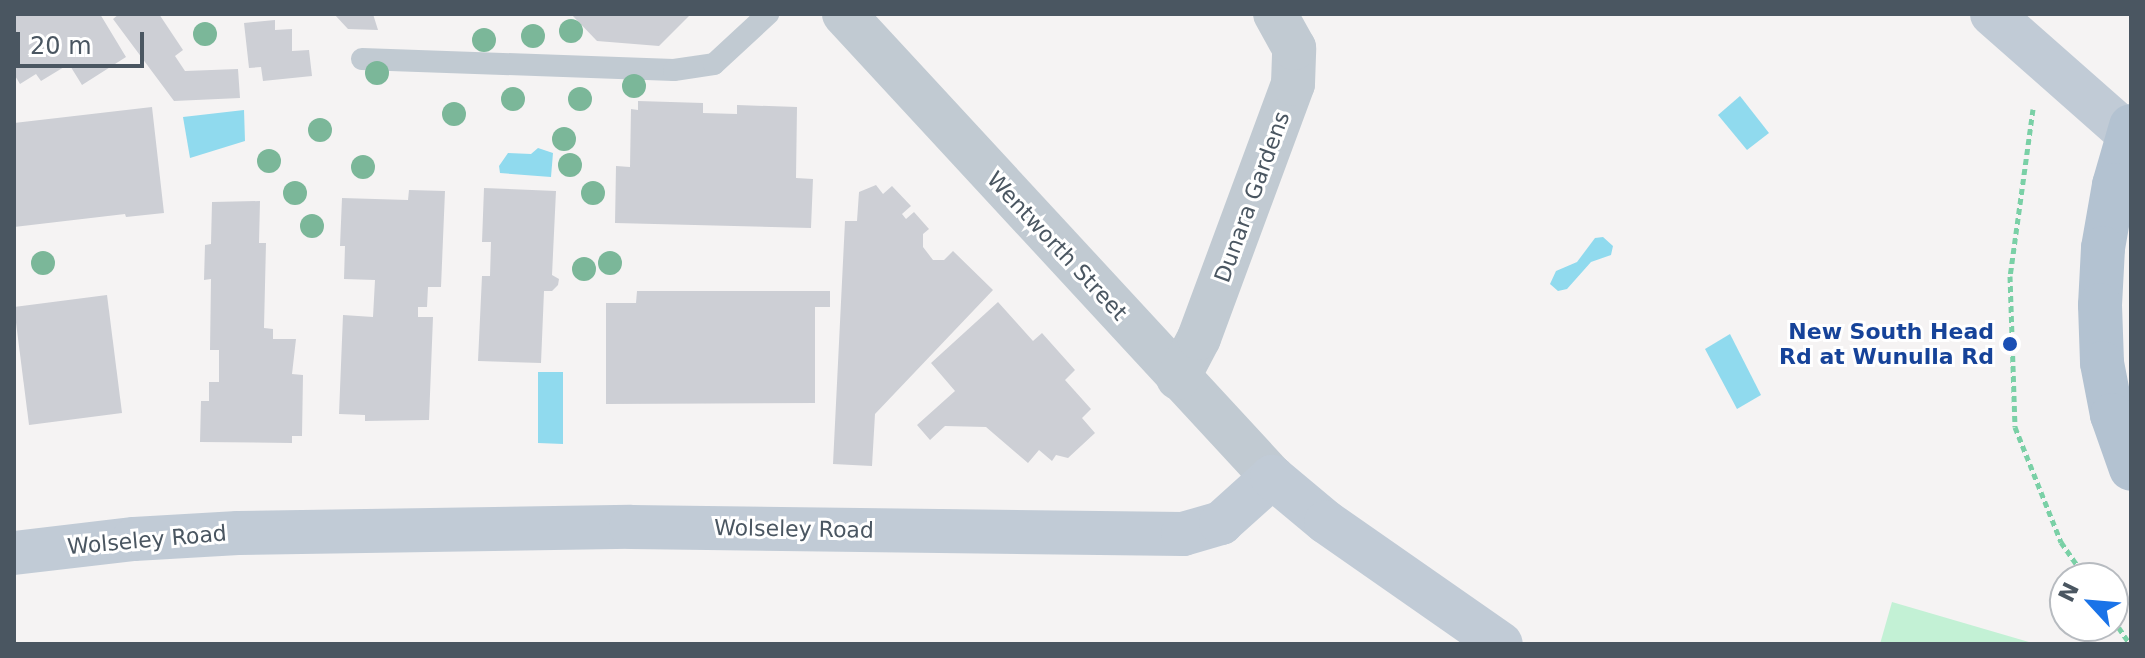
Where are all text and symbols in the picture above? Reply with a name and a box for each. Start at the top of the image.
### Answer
scale bar [20,16,148,66]
text: 20 m [30,32,92,60]
street label: Dunara Gardens [1209,108,1295,286]
street label: Wentworth Street [981,166,1133,326]
place label: New South Head Rd at Wunulla Rd [1779,318,1994,370]
marker: New South Head Rd at Wunulla Rd [2001,335,2019,353]
street label: Wolseley Road [714,514,874,544]
street label: Wolseley Road [66,520,228,560]
north arrow [2049,562,2129,642]
text: N [2054,578,2084,606]

